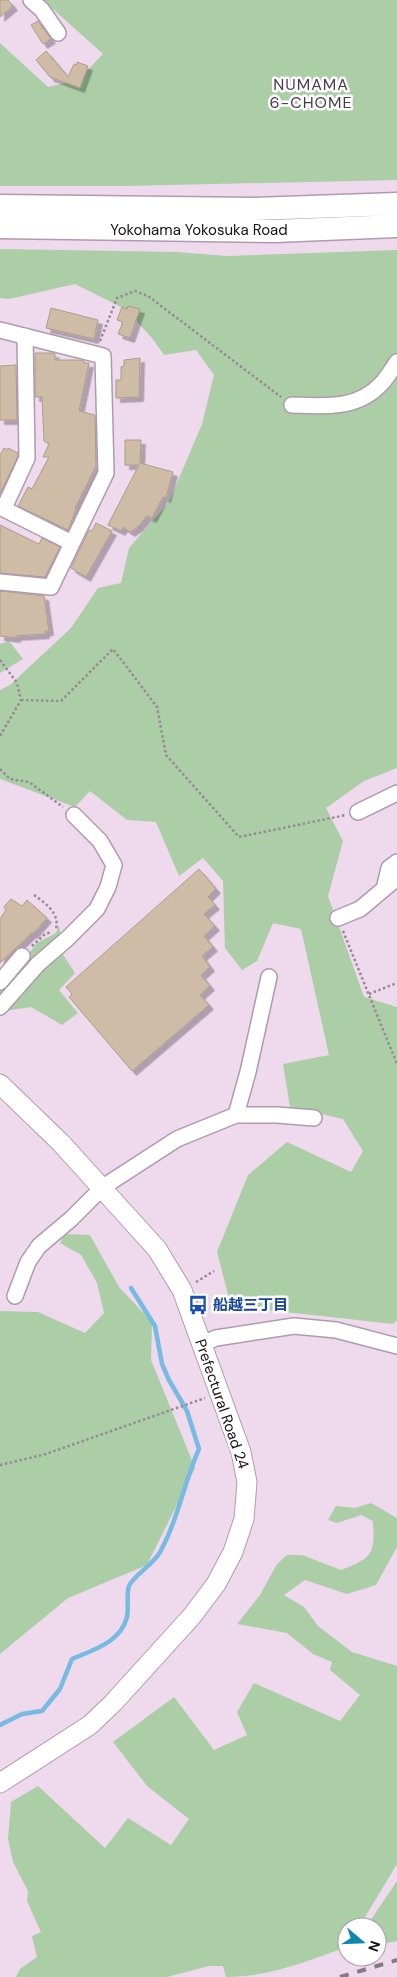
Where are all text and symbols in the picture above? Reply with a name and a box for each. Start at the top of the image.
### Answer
district label: NUMAMA 6-CHOME [270,74,352,113]
street label: Yokohama Yokosuka Road [110,220,288,240]
bus stop icon: 船越三丁目 [187,1294,209,1316]
place label: 船越三丁目 [213,1295,288,1315]
street label: Prefectural Road 24 [190,1336,254,1472]
north arrow [337,1917,387,1967]
text: N [364,1938,384,1954]

